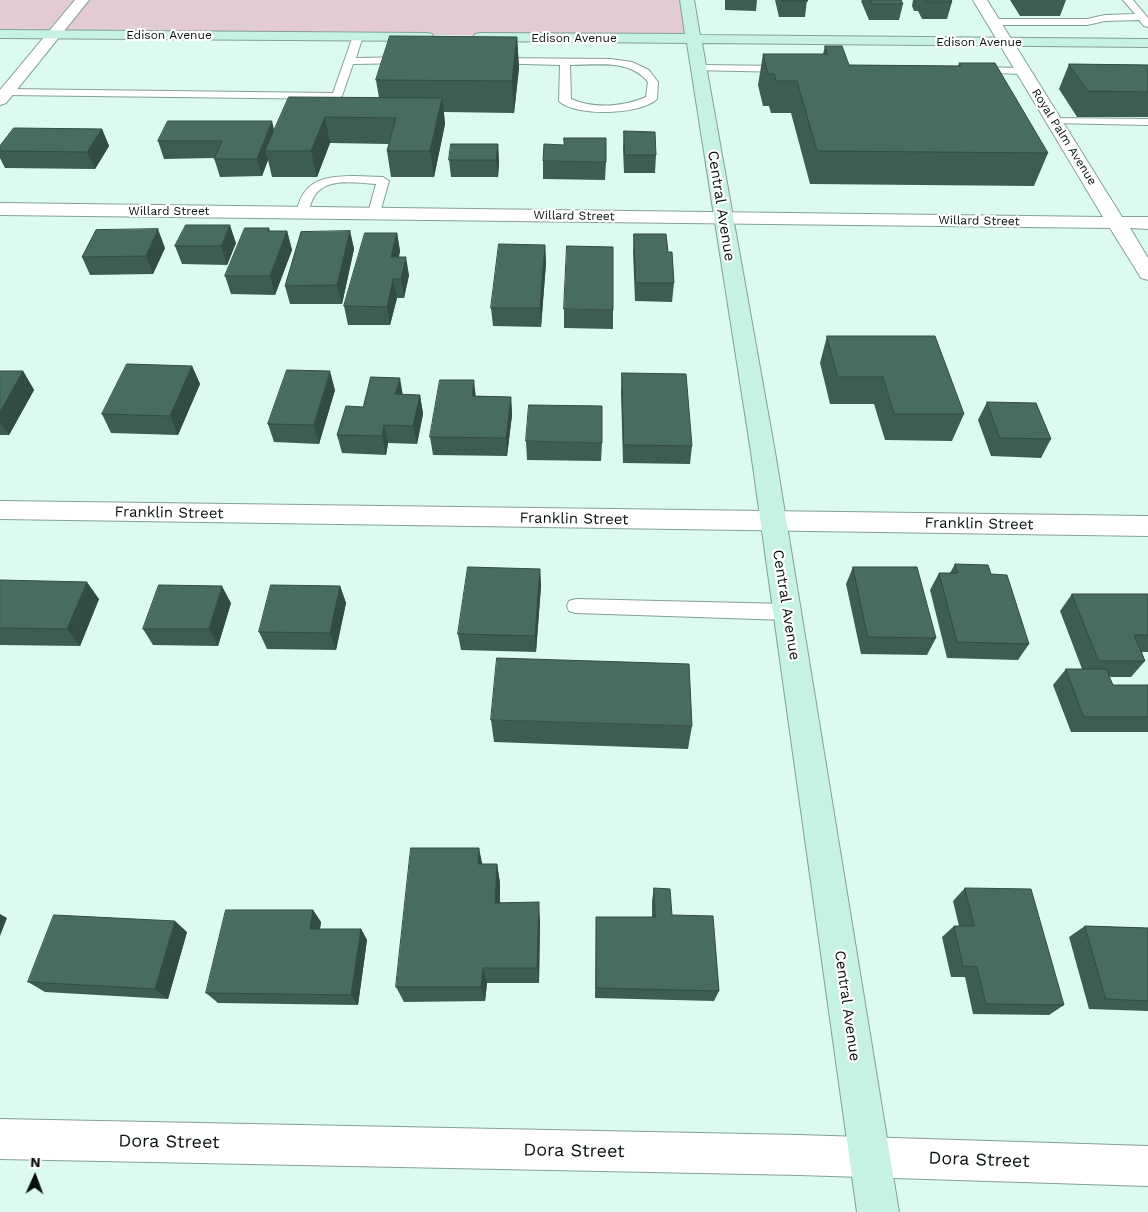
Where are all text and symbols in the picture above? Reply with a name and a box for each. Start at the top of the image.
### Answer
street label: Edison Avenue [126,28,212,42]
street label: Edison Avenue [531,31,617,45]
street label: Edison Avenue [936,35,1022,49]
street label: Royal Palm Avenue [1028,86,1100,188]
street label: Central Avenue [703,149,739,263]
street label: Willard Street [128,204,210,218]
street label: Willard Street [533,208,615,224]
street label: Willard Street [938,213,1020,229]
street label: Franklin Street [114,503,224,523]
street label: Franklin Street [519,509,629,529]
street label: Franklin Street [924,514,1034,534]
street label: Central Avenue [768,548,804,662]
street label: Central Avenue [830,950,864,1062]
street label: Dora Street [118,1130,220,1154]
street label: Dora Street [523,1139,625,1163]
street label: Dora Street [928,1147,1030,1173]
north arrow [10,1152,60,1202]
text: N [30,1154,41,1170]

